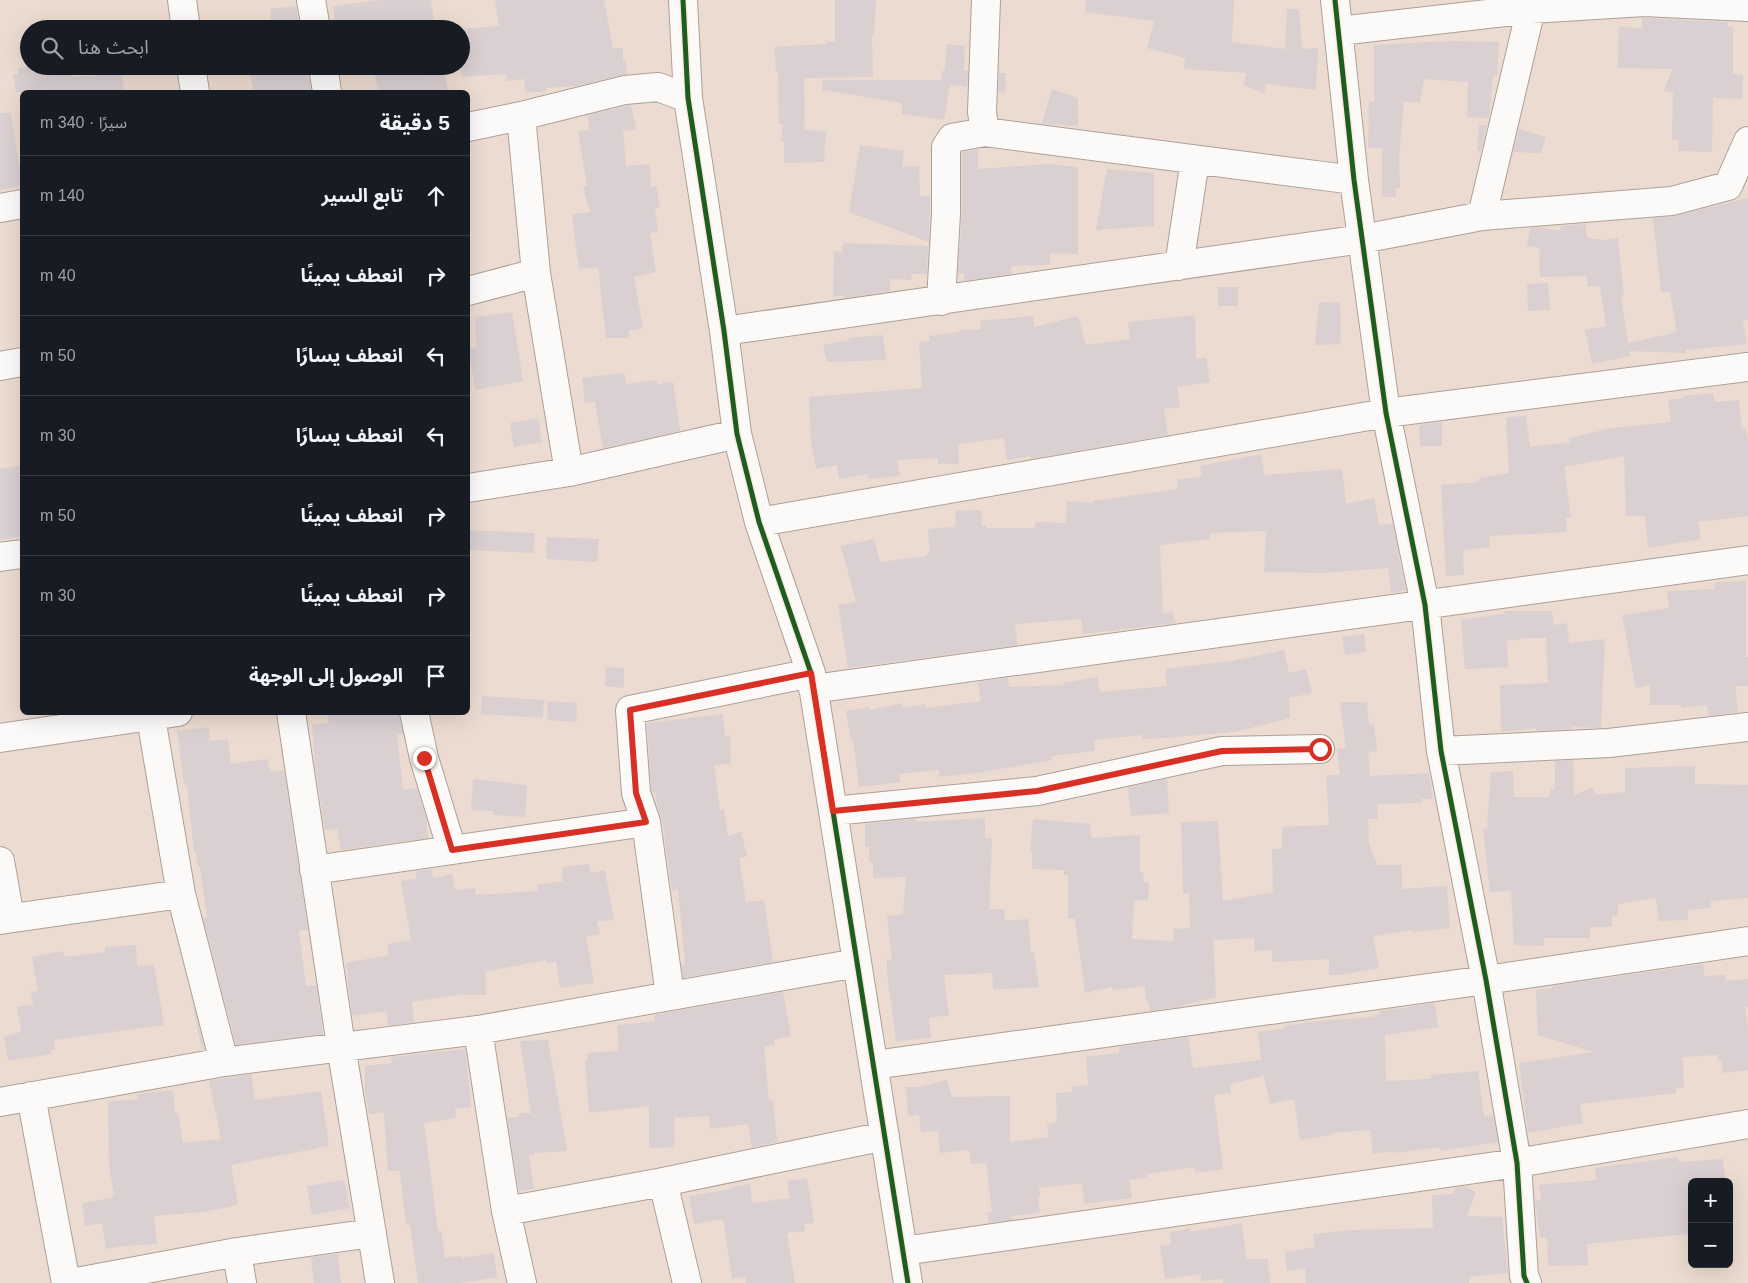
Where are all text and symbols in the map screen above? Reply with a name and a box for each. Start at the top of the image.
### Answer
search box [20,20,470,75]
icon: search [38,34,66,62]
text: ابحث هنا [78,37,149,58]
text: 5 دقيقة [380,111,450,134]
text: سيرًا · 340 m [40,114,127,131]
icon: ahead [422,182,450,210]
text: تابع السير [321,185,403,206]
text: 140 m [40,187,84,204]
icon: right [422,262,450,290]
text: انعطف يمينًا [301,265,403,286]
text: 40 m [40,267,76,284]
icon: left [422,342,450,370]
text: انعطف يسارًا [296,345,403,366]
text: 50 m [40,347,76,364]
icon: left [422,422,450,450]
text: انعطف يسارًا [296,425,403,446]
text: 30 m [40,427,76,444]
icon: right [422,502,450,530]
text: انعطف يمينًا [301,505,403,526]
text: 50 m [40,507,76,524]
icon: right [422,582,450,610]
text: انعطف يمينًا [301,585,403,606]
text: 30 m [40,587,76,604]
icon: arrive [422,662,450,690]
text: الوصول إلى الوجهة [249,665,403,686]
route start [1309,738,1332,761]
route end [413,747,436,770]
map controls [1688,1178,1733,1268]
button: + [1688,1178,1733,1223]
button: − [1688,1223,1733,1268]

